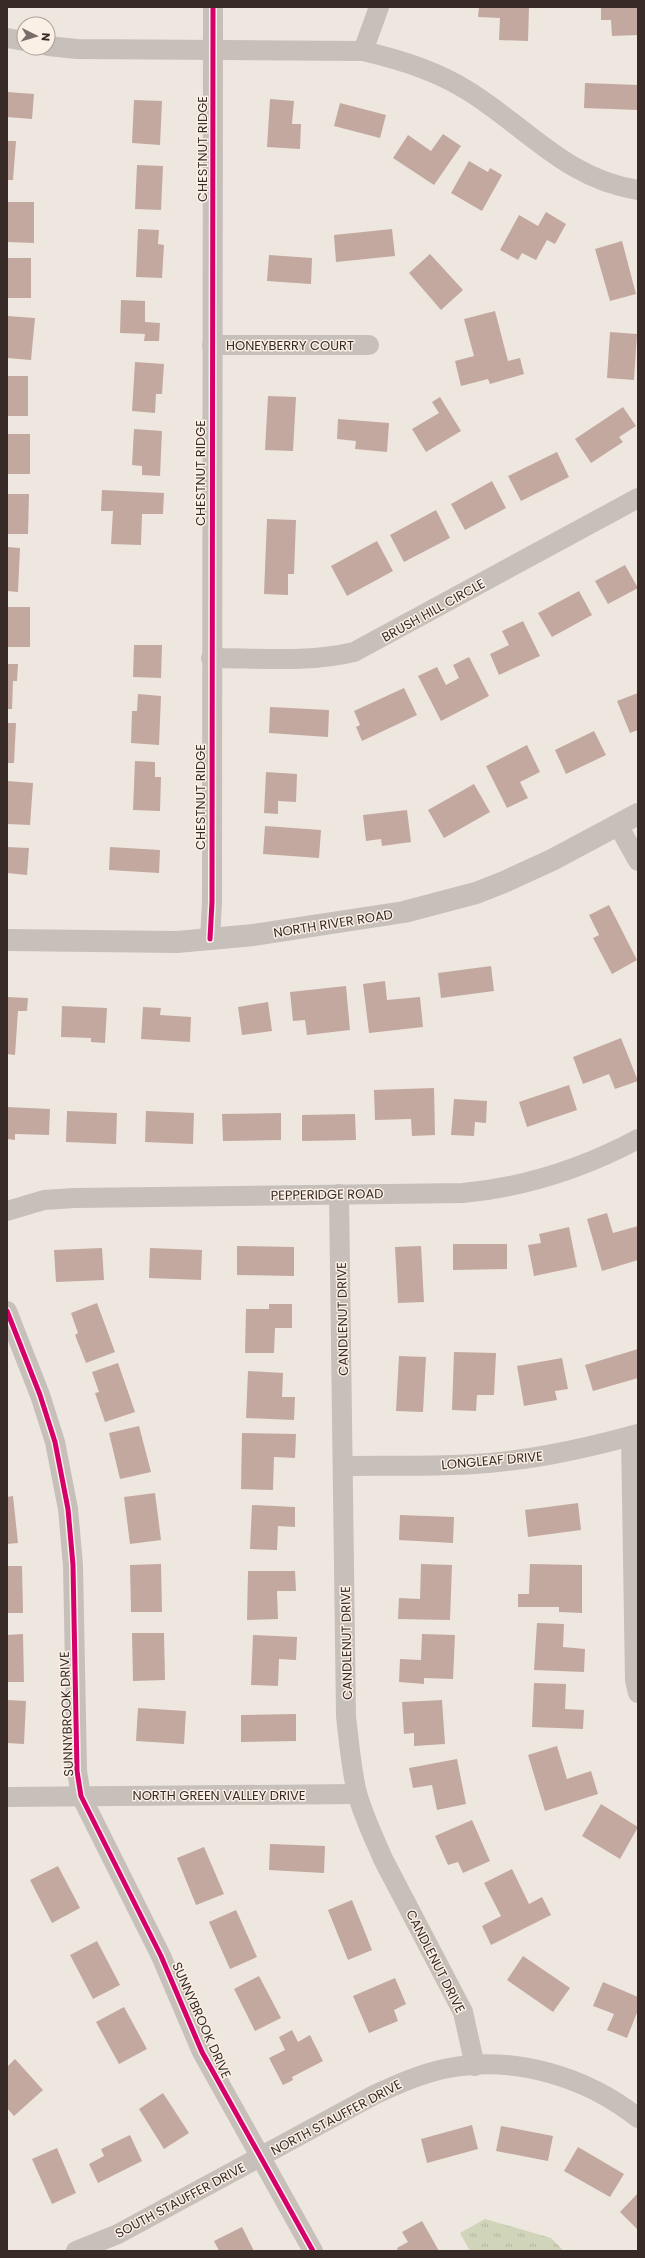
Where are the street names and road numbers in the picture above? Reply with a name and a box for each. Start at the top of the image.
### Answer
street label: CHESTNUT RIDGE [193,96,212,202]
street label: HONEYBERRY COURT [226,336,354,355]
street label: CHESTNUT RIDGE [191,420,210,526]
street label: BRUSH HILL CIRCLE [378,574,488,647]
street label: CHESTNUT RIDGE [191,744,210,850]
street label: NORTH RIVER ROAD [272,905,394,942]
street label: PEPPERIDGE ROAD [271,1184,383,1205]
street label: CANDLENUT DRIVE [332,1262,353,1376]
street label: LONGLEAF DRIVE [440,1447,544,1474]
street label: CANDLENUT DRIVE [336,1586,357,1700]
street label: SUNNYBROOK DRIVE [55,1651,78,1777]
street label: NORTH GREEN VALLEY DRIVE [133,1786,306,1805]
street label: CANDLENUT DRIVE [401,1906,470,2016]
street label: SUNNYBROOK DRIVE [167,1959,236,2081]
street label: NORTH STAUFFER DRIVE [267,2075,405,2160]
street label: SOUTH STAUFFER DRIVE [112,2158,249,2243]

